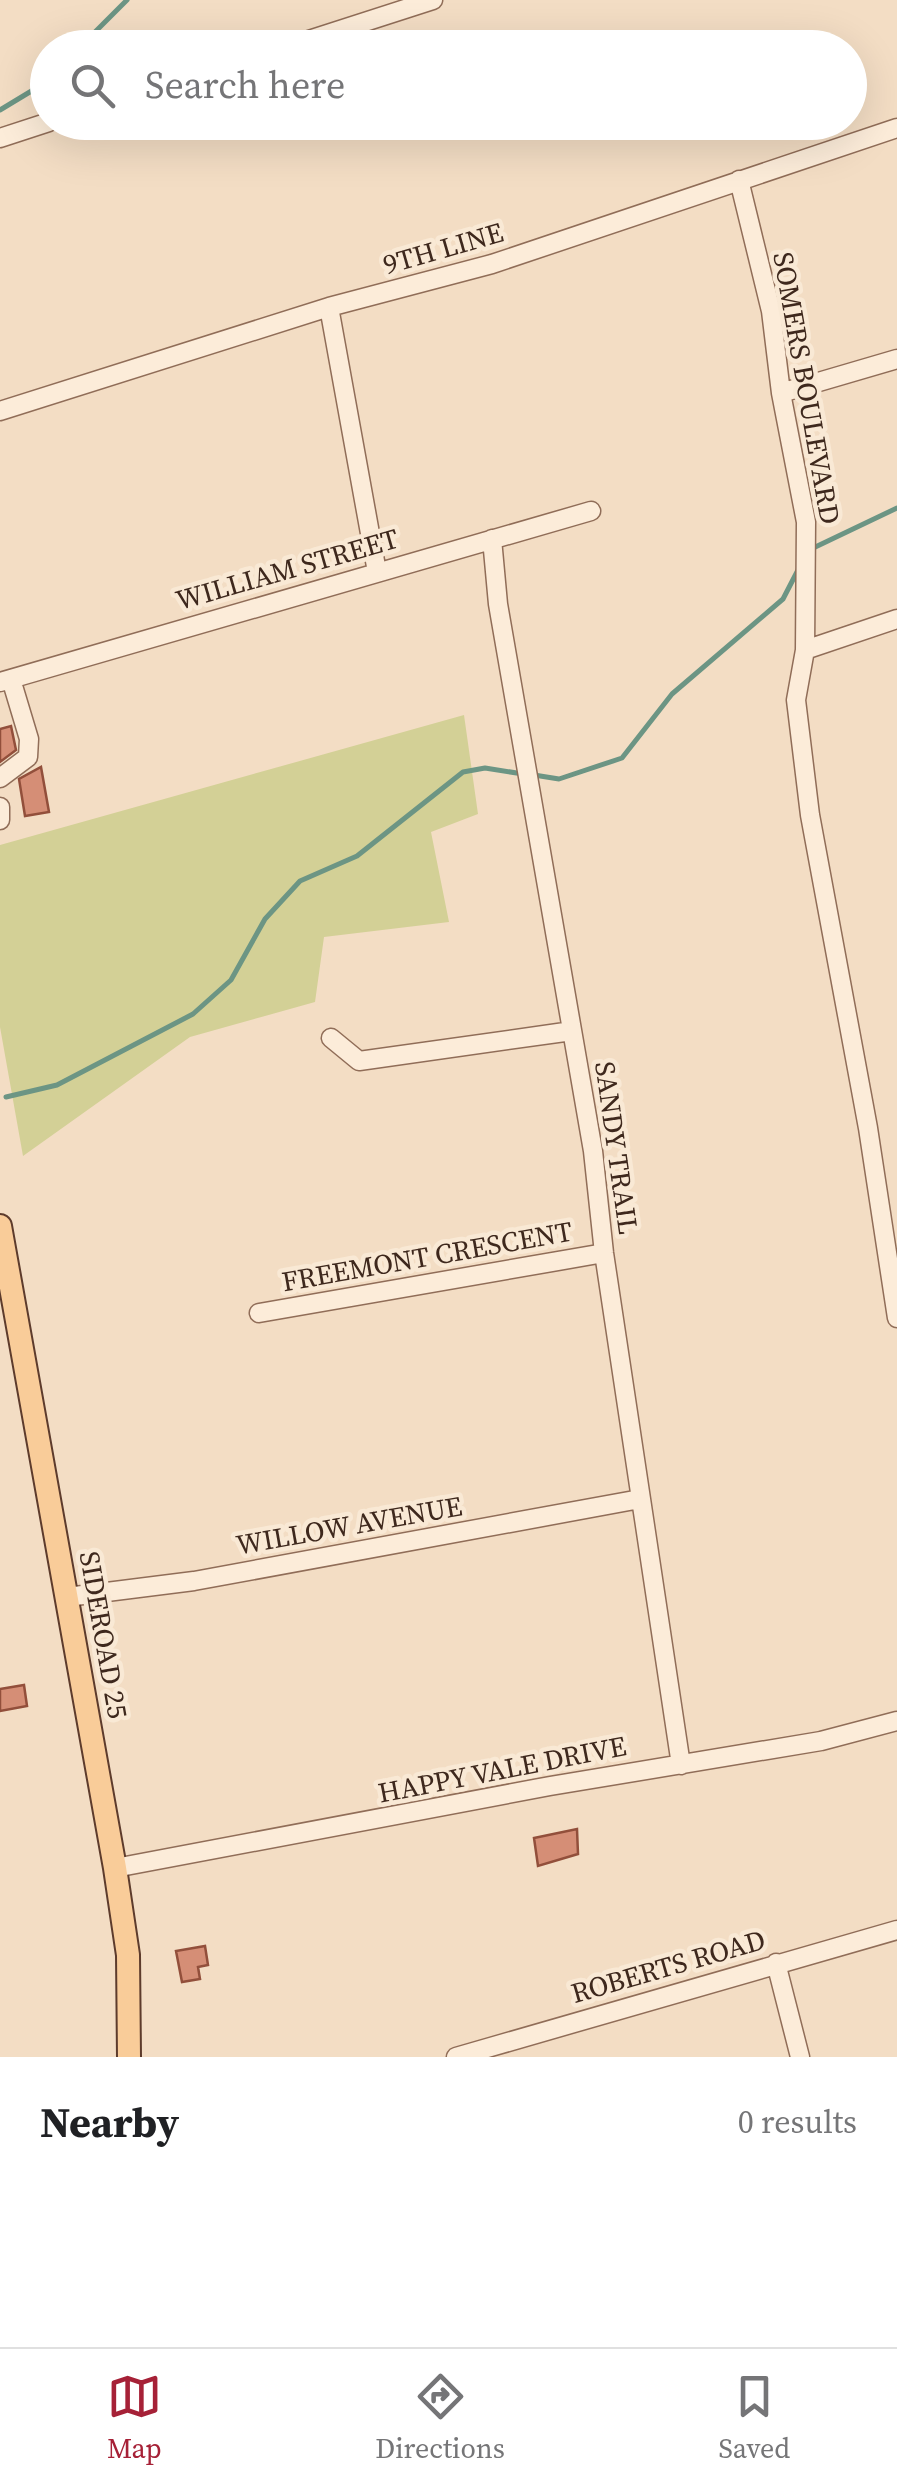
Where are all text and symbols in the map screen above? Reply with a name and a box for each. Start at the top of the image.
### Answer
search box [30,30,867,140]
icon: search [65,58,120,113]
text: Search here [145,59,345,111]
street label: 9TH LINE [379,213,507,283]
street label: SOMERS BOULEVARD [764,249,850,527]
street label: WILLIAM STREET [171,519,403,619]
street label: SANDY TRAIL [586,1059,648,1237]
street label: FREEMONT CRESCENT [279,1212,575,1300]
street label: WILLOW AVENUE [233,1486,465,1564]
street label: SIDEROAD 25 [71,1548,137,1722]
street label: HAPPY VALE DRIVE [375,1726,629,1812]
street label: ROBERTS ROAD [566,1920,770,2012]
text: Nearby [40,2093,179,2151]
text: 0 results [738,2100,857,2144]
tab: Map [107,2369,162,2467]
tab: Directions [375,2369,505,2467]
tab: Saved [718,2369,790,2467]

